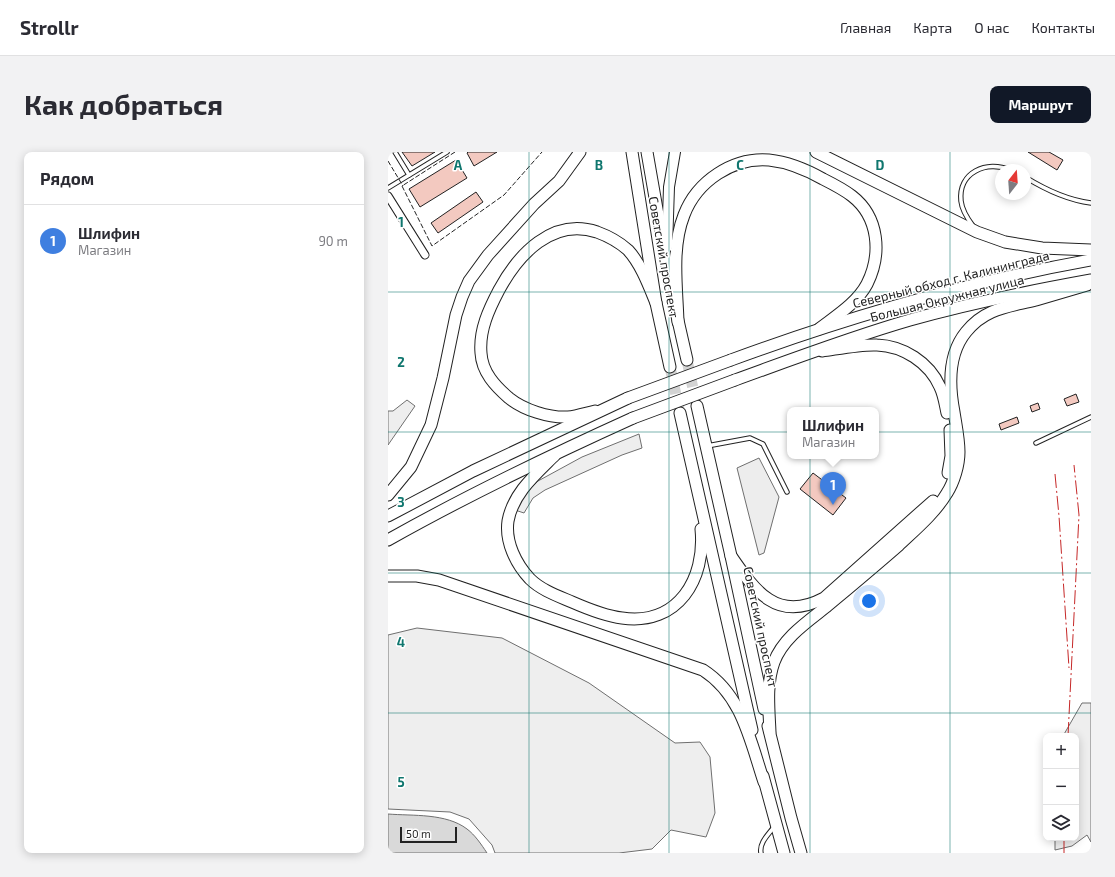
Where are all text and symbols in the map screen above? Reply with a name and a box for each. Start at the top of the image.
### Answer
text: Strollr [20,16,79,39]
text: Главная [840,19,891,36]
text: Карта [913,19,952,36]
text: О нас [974,19,1010,36]
text: Контакты [1032,19,1095,36]
button: Маршрут [990,86,1091,123]
text: Как добраться [24,87,223,121]
text: A [454,157,463,173]
text: B [595,157,603,173]
text: C [736,157,744,173]
text: D [876,157,885,173]
north arrow [995,164,1031,200]
text: Рядом [40,168,94,188]
street label: Советский проспект [645,195,683,320]
text: 1 [398,214,404,230]
text: Шлифин [78,224,140,242]
text: 1 [50,233,56,249]
text: 90 m [318,233,348,249]
text: Магазин [78,242,131,258]
street label: Северный обход г. Калининграда [851,247,1051,311]
street label: Большая Окружная улица [868,271,1026,325]
text: 2 [397,354,405,370]
popup [787,407,879,459]
text: Шлифин [802,416,864,434]
text: Магазин [802,434,855,450]
pin: 1 [820,472,846,505]
text: 3 [397,494,405,510]
street label: Советский проспект [740,565,782,690]
your location [859,591,879,611]
text: 4 [397,634,405,650]
map controls [1043,733,1079,841]
button: + [1043,733,1079,769]
button: − [1043,769,1079,805]
text: 5 [397,774,405,790]
button: layers [1043,805,1079,841]
scale bar [400,825,457,844]
text: 50 m [406,827,431,840]

